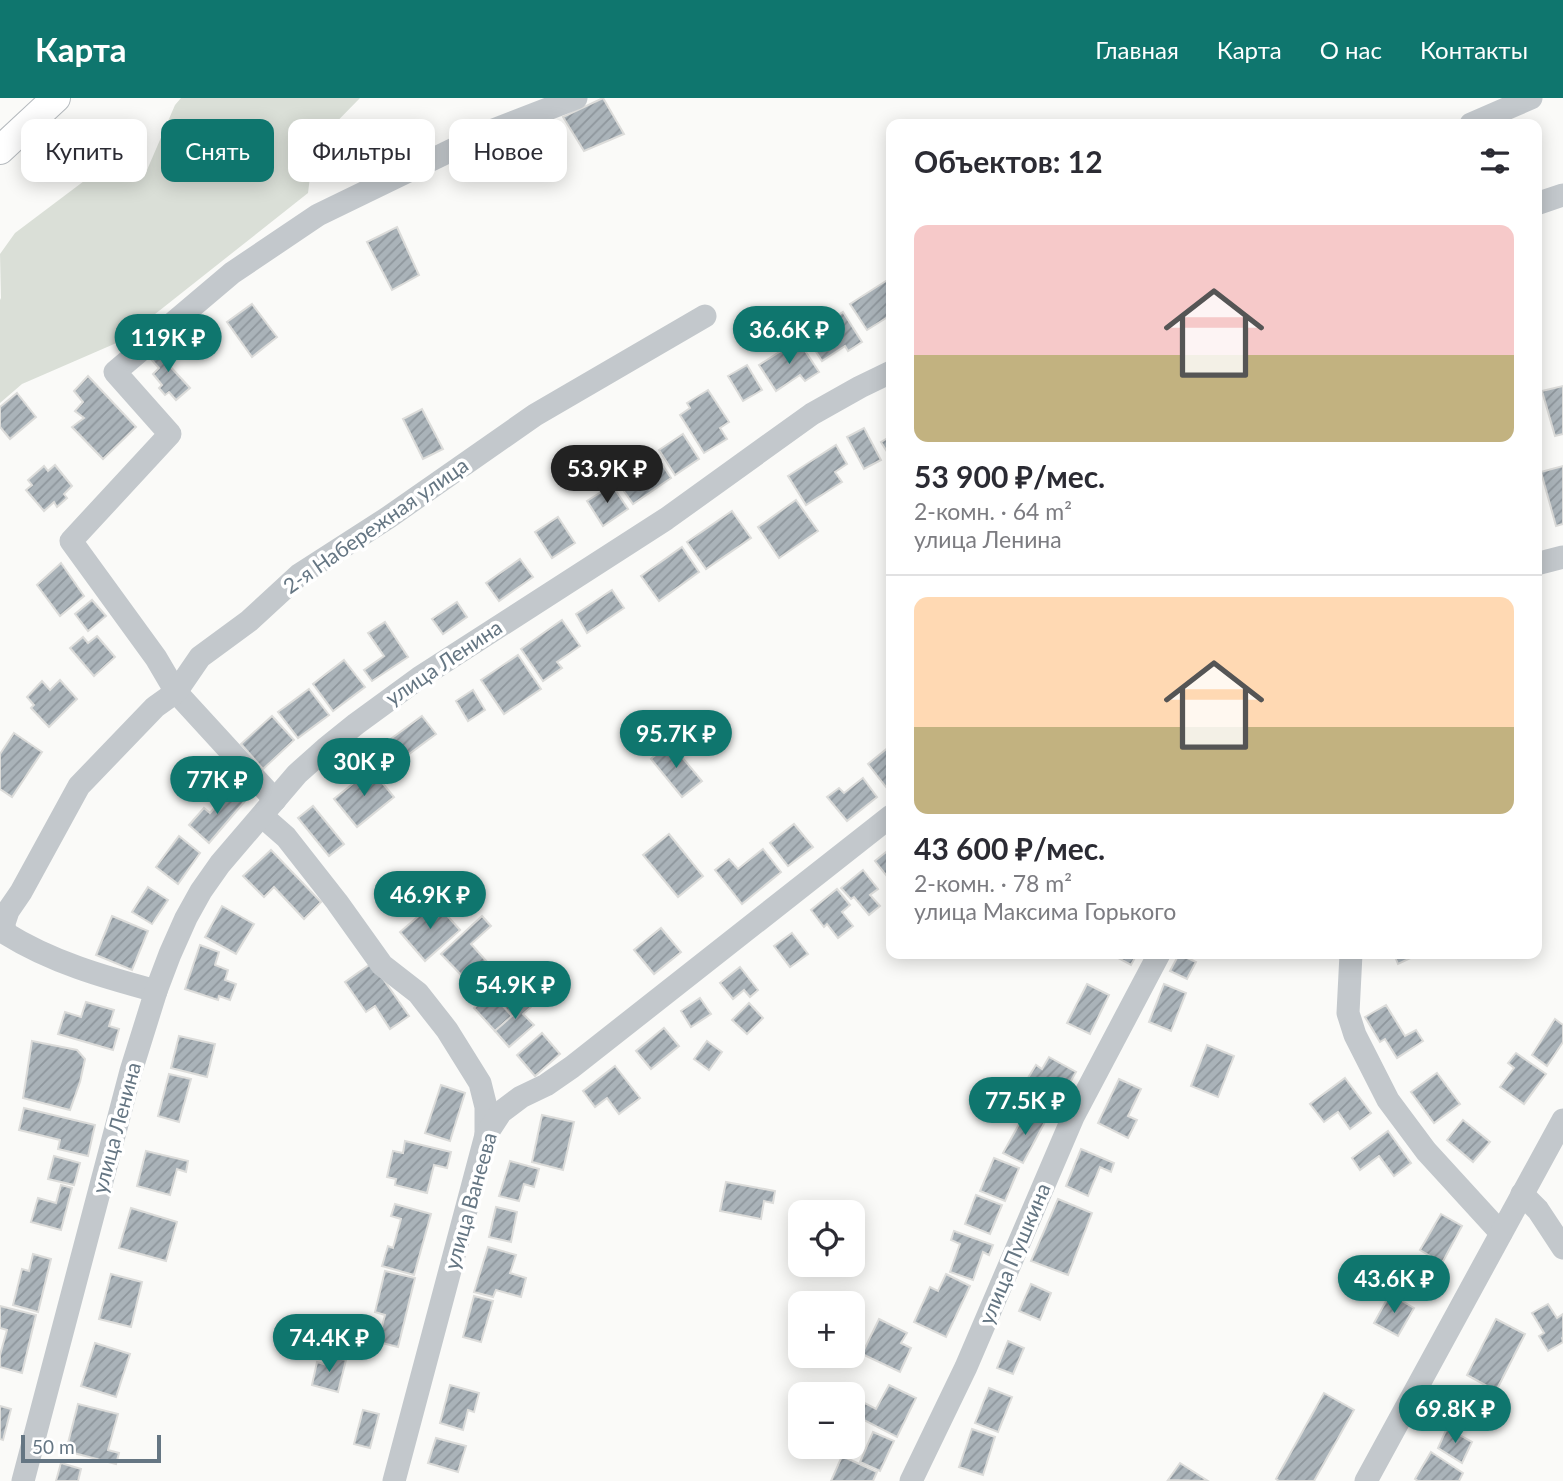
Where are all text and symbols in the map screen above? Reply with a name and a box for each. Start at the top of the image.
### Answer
text: Карта [35,29,126,69]
text: Главная [1095,35,1179,64]
text: Карта [1217,35,1282,64]
text: О нас [1320,35,1382,64]
text: Контакты [1420,35,1528,64]
chip: Купить [21,119,147,182]
chip: Снять [161,119,274,182]
chip: Фильтры [288,119,435,182]
chip: Новое [449,119,567,182]
icon: filters [1476,142,1514,180]
text: Объектов: 12 [914,143,1103,179]
icon: home [1151,270,1277,396]
pin: 36.6K ₽ [724,306,854,366]
pin: 119K ₽ [111,314,225,374]
text: 36.6K ₽ [749,315,829,343]
text: 119K ₽ [131,323,205,351]
pin: 53.9K ₽ [542,446,672,505]
street label: 2-я Набережная улица [278,451,472,598]
text: 53.9K ₽ [567,454,647,482]
text: 53 900 ₽/мес. [914,458,1105,494]
text: 2-комн. · 64 m² [914,497,1072,525]
text: улица Ленина [914,525,1062,553]
street label: улица Ленина [380,614,506,710]
icon: home [1151,642,1277,768]
pin: 95.7K ₽ [611,710,741,770]
text: 95.7K ₽ [636,719,716,747]
pin: 30K ₽ [315,738,413,798]
text: 30K ₽ [333,747,395,775]
pin: 77K ₽ [168,756,266,816]
text: 77K ₽ [186,765,248,793]
text: 43 600 ₽/мес. [914,830,1105,866]
text: 2-комн. · 78 m² [914,869,1072,897]
pin: 46.9K ₽ [365,872,495,931]
text: 46.9K ₽ [390,880,470,908]
text: улица Максима Горького [914,897,1176,925]
pin: 54.9K ₽ [450,962,580,1021]
text: 54.9K ₽ [475,970,555,998]
street label: улица Ленина [86,1059,145,1196]
pin: 77.5K ₽ [960,1077,1090,1137]
text: 77.5K ₽ [985,1086,1065,1114]
street label: улица Ванеева [438,1129,501,1272]
street label: улица Пушкина [973,1179,1055,1328]
map controls [788,1200,865,1459]
button: locate [788,1200,865,1277]
pin: 43.6K ₽ [1329,1256,1459,1315]
text: 43.6K ₽ [1354,1264,1434,1292]
button: + [788,1291,865,1368]
pin: 74.4K ₽ [264,1314,394,1374]
text: 74.4K ₽ [289,1323,369,1351]
button: − [788,1382,865,1459]
pin: 69.8K ₽ [1390,1386,1520,1445]
text: 69.8K ₽ [1415,1394,1495,1422]
scale bar [21,1432,161,1464]
text: 50 m [32,1435,75,1458]

